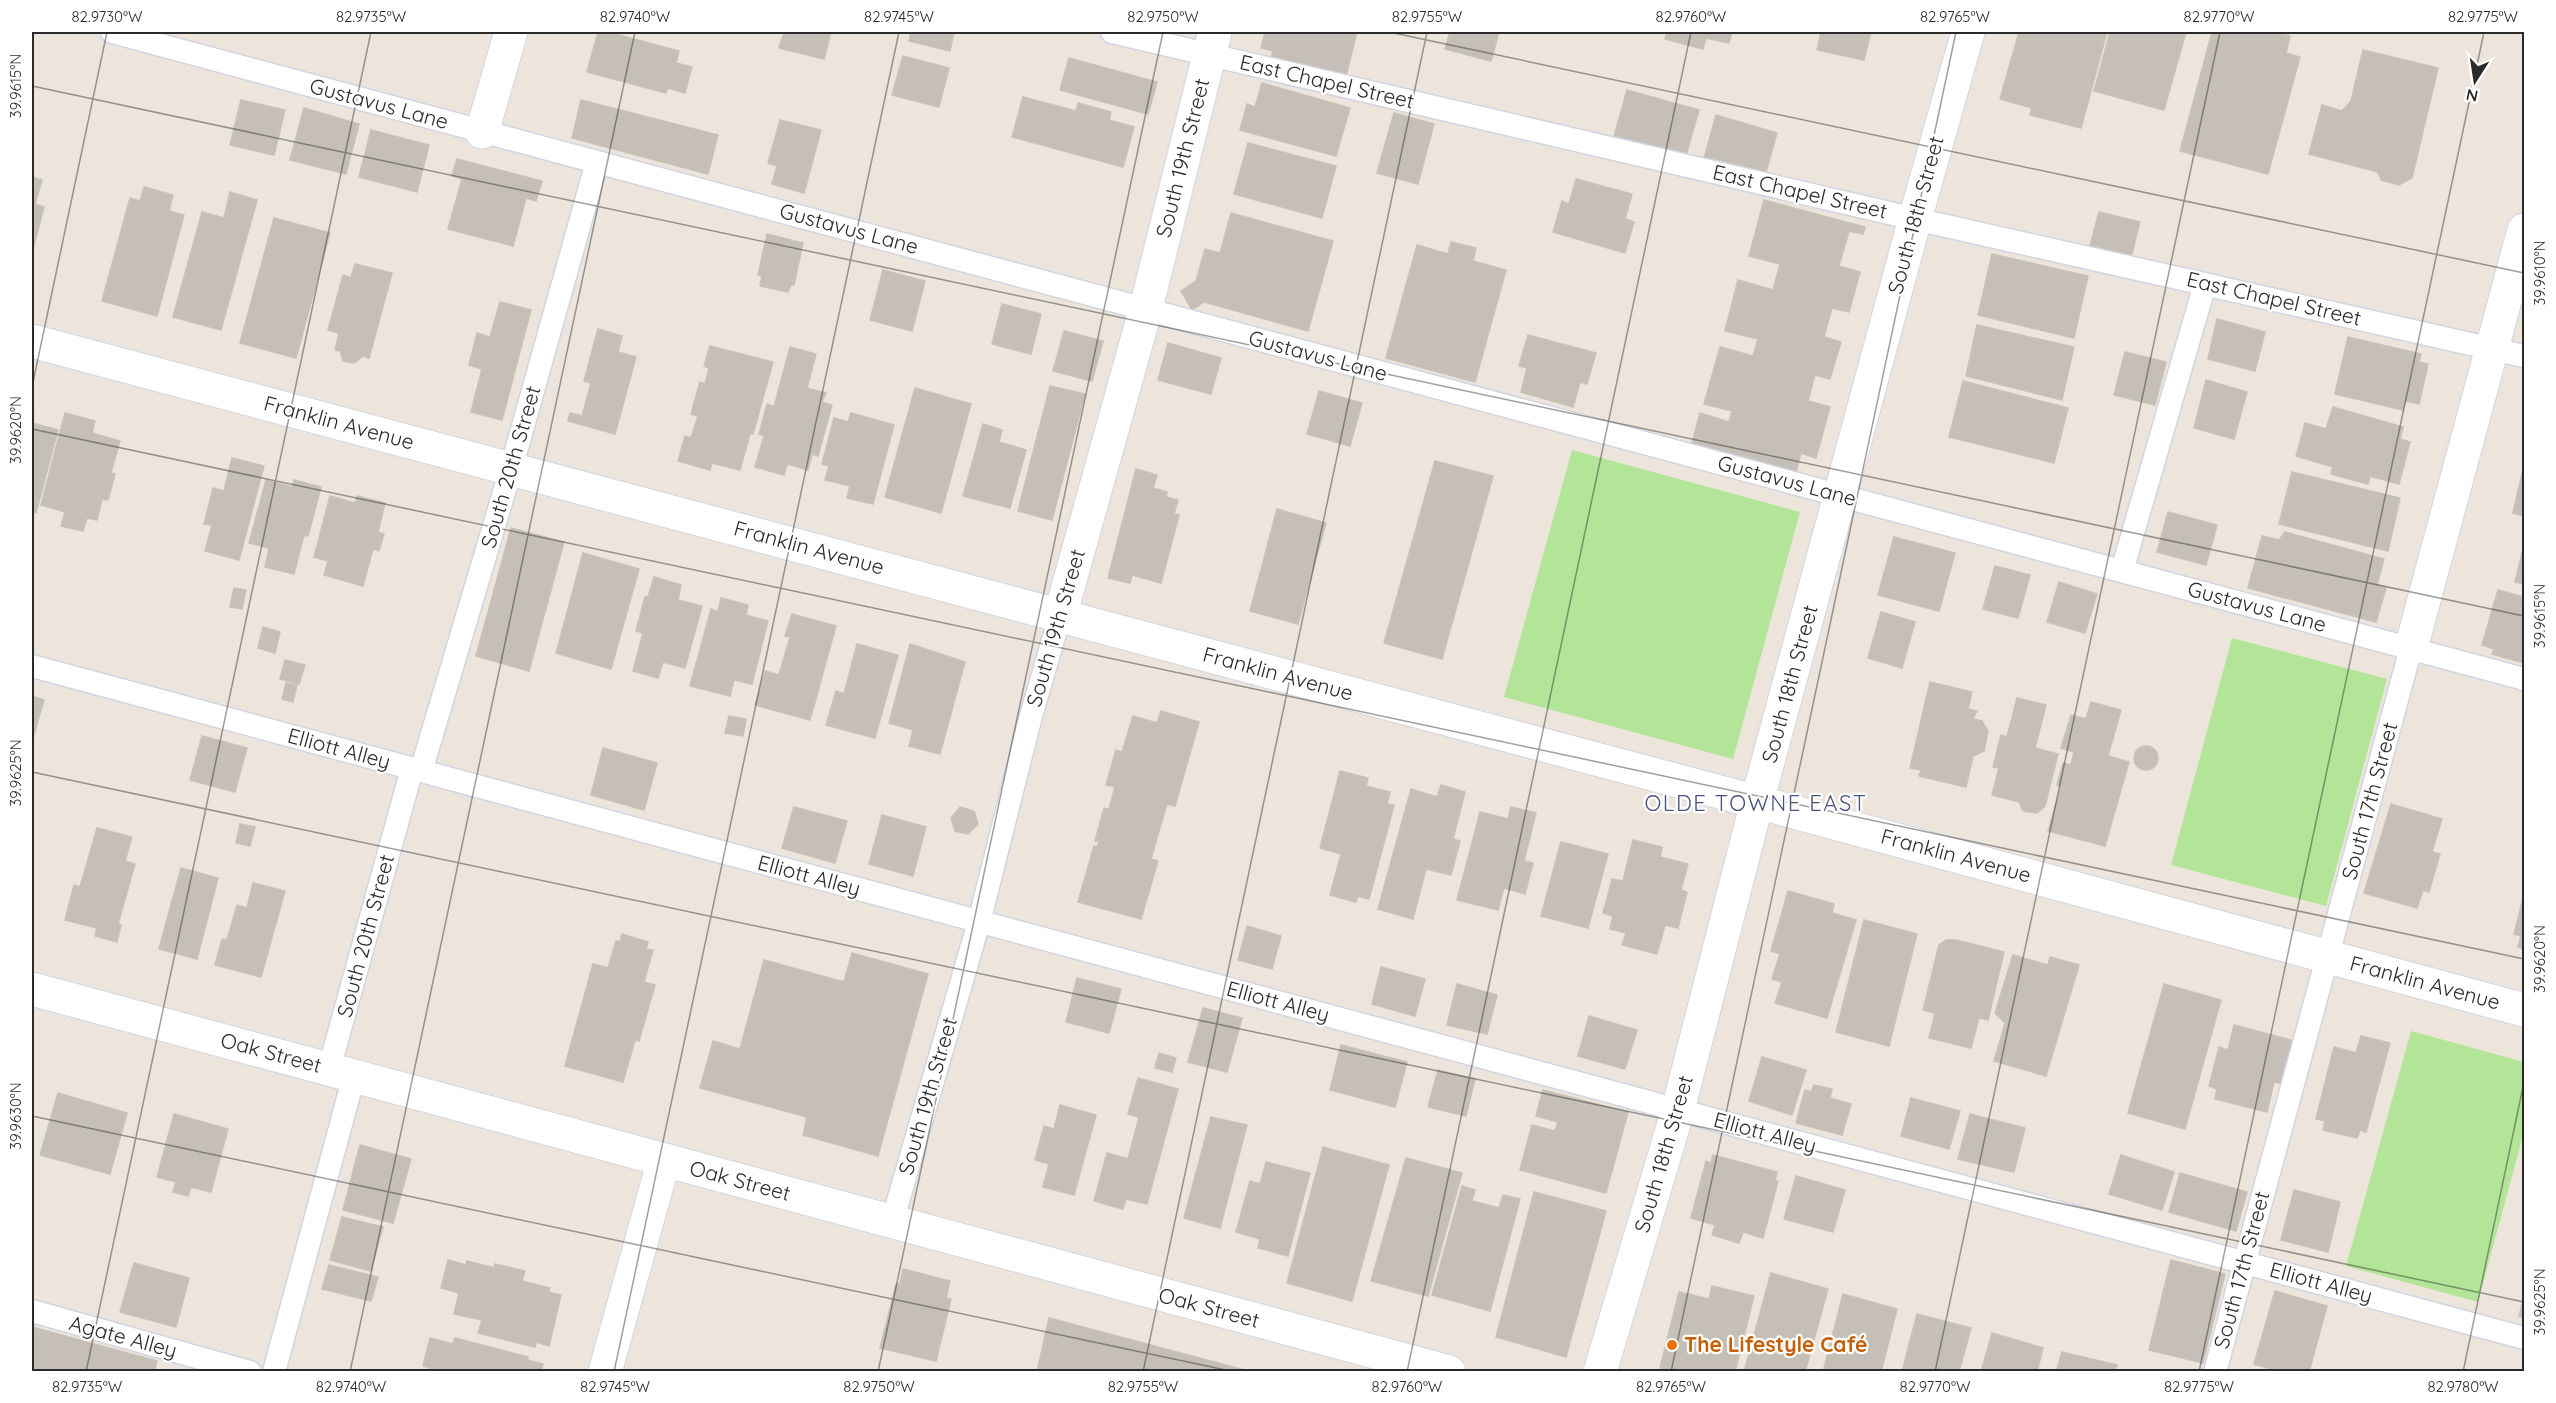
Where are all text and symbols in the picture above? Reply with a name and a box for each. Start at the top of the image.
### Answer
text: 82.9730°W [72,7,143,26]
text: 82.9735°W [336,7,407,26]
text: 82.9740°W [600,7,671,26]
text: 82.9745°W [864,7,934,26]
text: 82.9750°W [1127,7,1199,26]
text: 82.9755°W [1392,7,1463,26]
text: 82.9760°W [1656,7,1727,26]
text: 82.9765°W [1920,7,1991,26]
text: 82.9770°W [2184,7,2255,26]
text: 82.9775°W [2448,7,2519,26]
street label: East Chapel Street [1237,48,1417,114]
north arrow [2445,51,2505,111]
text: 39.9615°N [6,54,25,118]
street label: Gustavus Lane [307,72,451,134]
street label: South 19th Street [1150,76,1214,240]
text: N [2464,85,2480,107]
street label: South 18th Street [1881,133,1949,297]
street label: East Chapel Street [1710,158,1890,224]
street label: Gustavus Lane [777,197,921,259]
text: 39.9610°N [2530,240,2549,306]
street label: East Chapel Street [2184,265,2364,331]
street label: Gustavus Lane [1246,324,1390,386]
street label: South 20th Street [474,383,546,551]
street label: Franklin Avenue [261,389,417,455]
text: 39.9620°N [6,396,25,464]
street label: Gustavus Lane [1715,449,1859,511]
street label: Franklin Avenue [731,514,887,580]
street label: South 19th Street [1020,546,1090,710]
street label: Gustavus Lane [2185,575,2329,637]
text: 39.9615°N [2530,584,2549,648]
street label: South 18th Street [1755,602,1823,766]
street label: Franklin Avenue [1200,640,1356,706]
street label: South 17th Street [2336,719,2403,882]
street label: Elliott Alley [285,722,394,774]
text: 39.9625°N [6,739,25,807]
district label: OLDE TOWNE EAST [1644,789,1868,817]
street label: Franklin Avenue [1878,822,2034,888]
street label: Elliott Alley [755,849,864,901]
street label: South 20th Street [331,851,399,1020]
text: 39.9620°N [2530,925,2549,993]
street label: Franklin Avenue [2347,949,2503,1015]
street label: Elliott Alley [1224,975,1333,1027]
street label: South 19th Street [892,1014,962,1178]
street label: Oak Street [218,1026,324,1078]
street label: South 18th Street [1628,1072,1698,1235]
text: 39.9630°N [6,1082,25,1150]
street label: Elliott Alley [1711,1106,1820,1158]
street label: Oak Street [687,1154,793,1206]
street label: South 17th Street [2208,1188,2275,1351]
street label: Elliott Alley [2267,1256,2376,1308]
text: 39.9625°N [2530,1268,2549,1336]
street label: Oak Street [1156,1281,1262,1333]
street label: Agate Alley [66,1309,180,1363]
place label: The Lifestyle Café [1684,1331,1867,1357]
marker: The Lifestyle Café [1665,1338,1679,1352]
text: 82.9735°W [52,1377,123,1396]
text: 82.9740°W [316,1377,387,1396]
text: 82.9745°W [580,1377,650,1396]
text: 82.9750°W [843,1377,915,1396]
text: 82.9755°W [1108,1377,1179,1396]
text: 82.9760°W [1372,1377,1443,1396]
text: 82.9765°W [1636,1377,1707,1396]
text: 82.9770°W [1900,1377,1971,1396]
text: 82.9775°W [2164,1377,2235,1396]
text: 82.9780°W [2427,1377,2499,1396]

